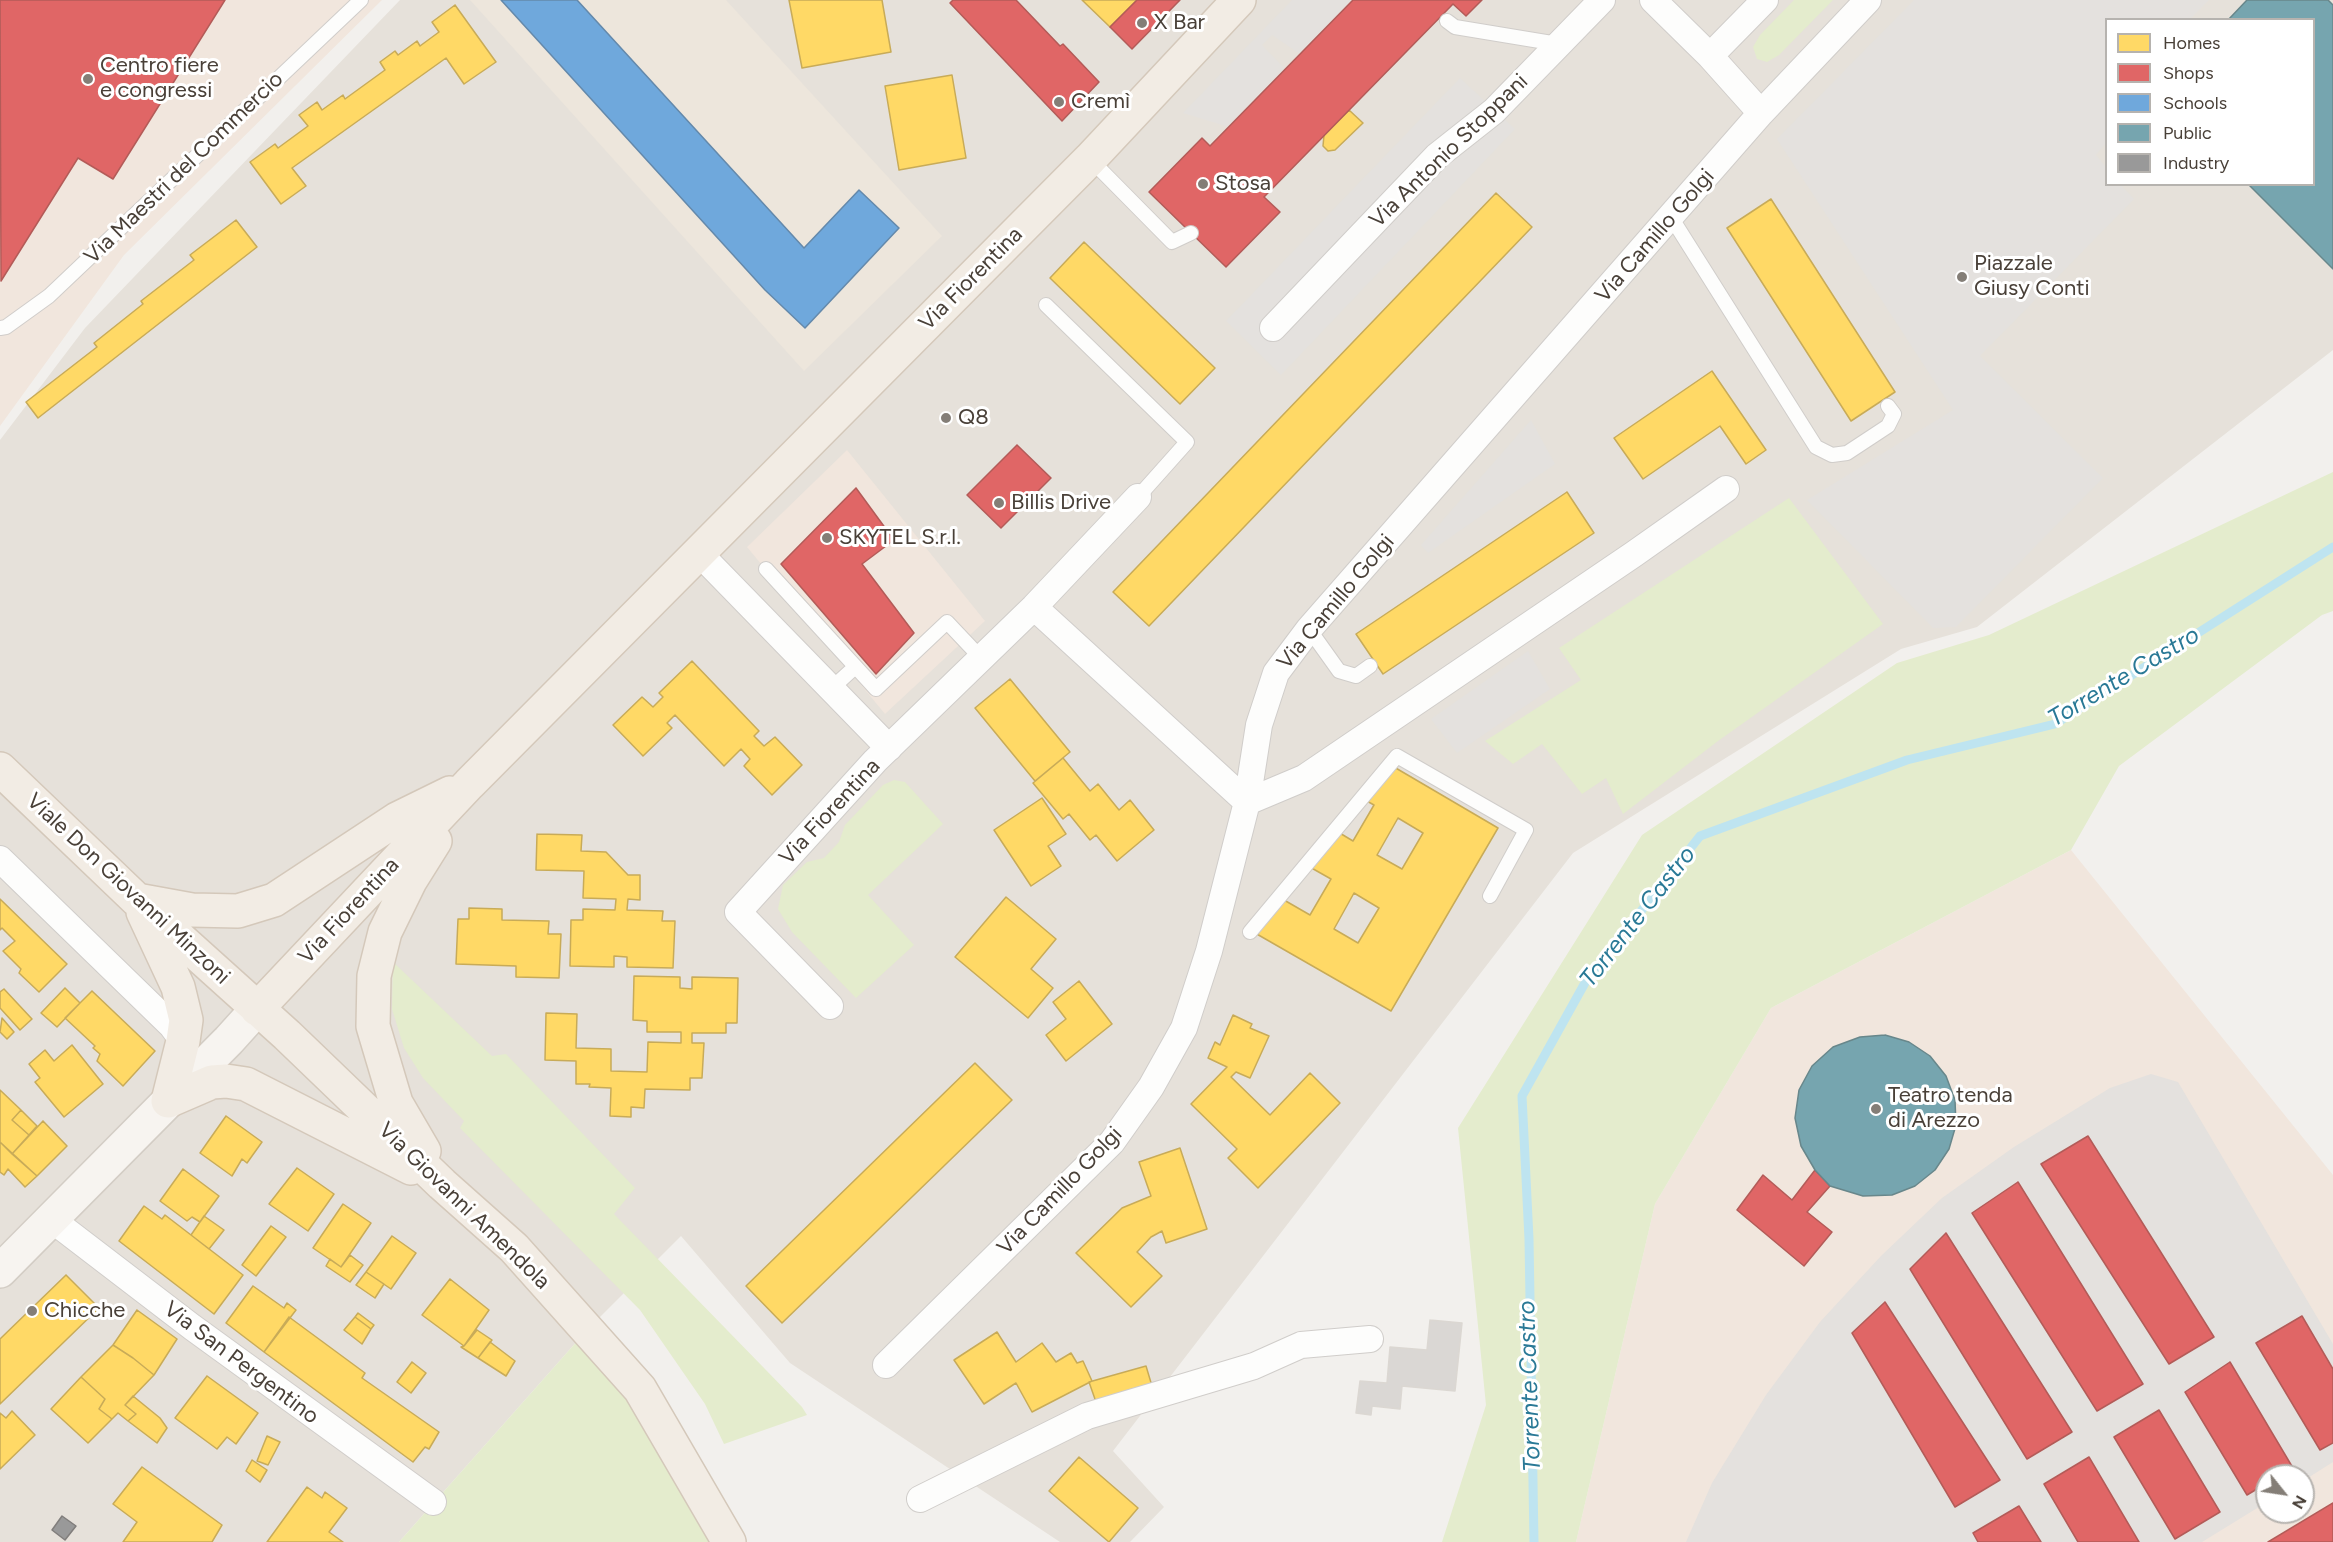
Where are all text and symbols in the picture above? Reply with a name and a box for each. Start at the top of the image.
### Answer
place label: X Bar [1154,10,1205,36]
marker: X Bar [1135,16,1149,30]
legend [2105,18,2315,186]
text: Homes [2163,32,2221,54]
place label: Centro fiere e congressi [100,53,219,104]
text: Shops [2163,62,2214,84]
street label: Via Maestri del Commercio [79,66,289,270]
street label: Via Antonio Stoppani [1364,69,1534,233]
marker: Centro fiere e congressi [81,72,95,86]
place label: Cremì [1071,89,1130,115]
text: Schools [2163,92,2227,114]
marker: Cremì [1052,95,1066,109]
text: Public [2163,122,2212,144]
text: Industry [2163,152,2229,174]
street label: Via Camillo Golgi [1590,164,1720,308]
place label: Stosa [1215,171,1271,197]
marker: Stosa [1196,177,1210,191]
street label: Via Fiorentina [914,222,1028,336]
place label: Piazzale Giusy Conti [1974,251,2090,302]
marker: Piazzale Giusy Conti [1955,270,1969,284]
place label: Q8 [958,405,989,431]
marker: Q8 [939,411,953,425]
place label: Billis Drive [1011,490,1111,516]
marker: Billis Drive [992,496,1006,510]
place label: SKYTEL S.r.l. [839,525,961,551]
street label: Via Camillo Golgi [1272,529,1400,675]
marker: SKYTEL S.r.l. [820,531,834,545]
water label: Torrente Castro [2043,621,2205,733]
street label: Via Fiorentina [774,753,886,871]
street label: Viale Don Giovanni Minzoni [21,788,235,990]
water label: Torrente Castro [1574,841,1702,993]
street label: Via Fiorentina [293,852,405,970]
place label: Teatro tenda di Arezzo [1888,1083,2013,1134]
marker: Teatro tenda di Arezzo [1869,1102,1883,1116]
street label: Via Giovanni Amendola [373,1117,555,1295]
street label: Via Camillo Golgi [992,1121,1128,1261]
street label: Via San Pergentino [158,1296,324,1430]
place label: Chicche [44,1298,125,1324]
water label: Torrente Castro [1513,1300,1547,1472]
marker: Chicche [25,1304,39,1318]
north arrow [2255,1464,2315,1524]
text: N [2288,1492,2311,1512]

